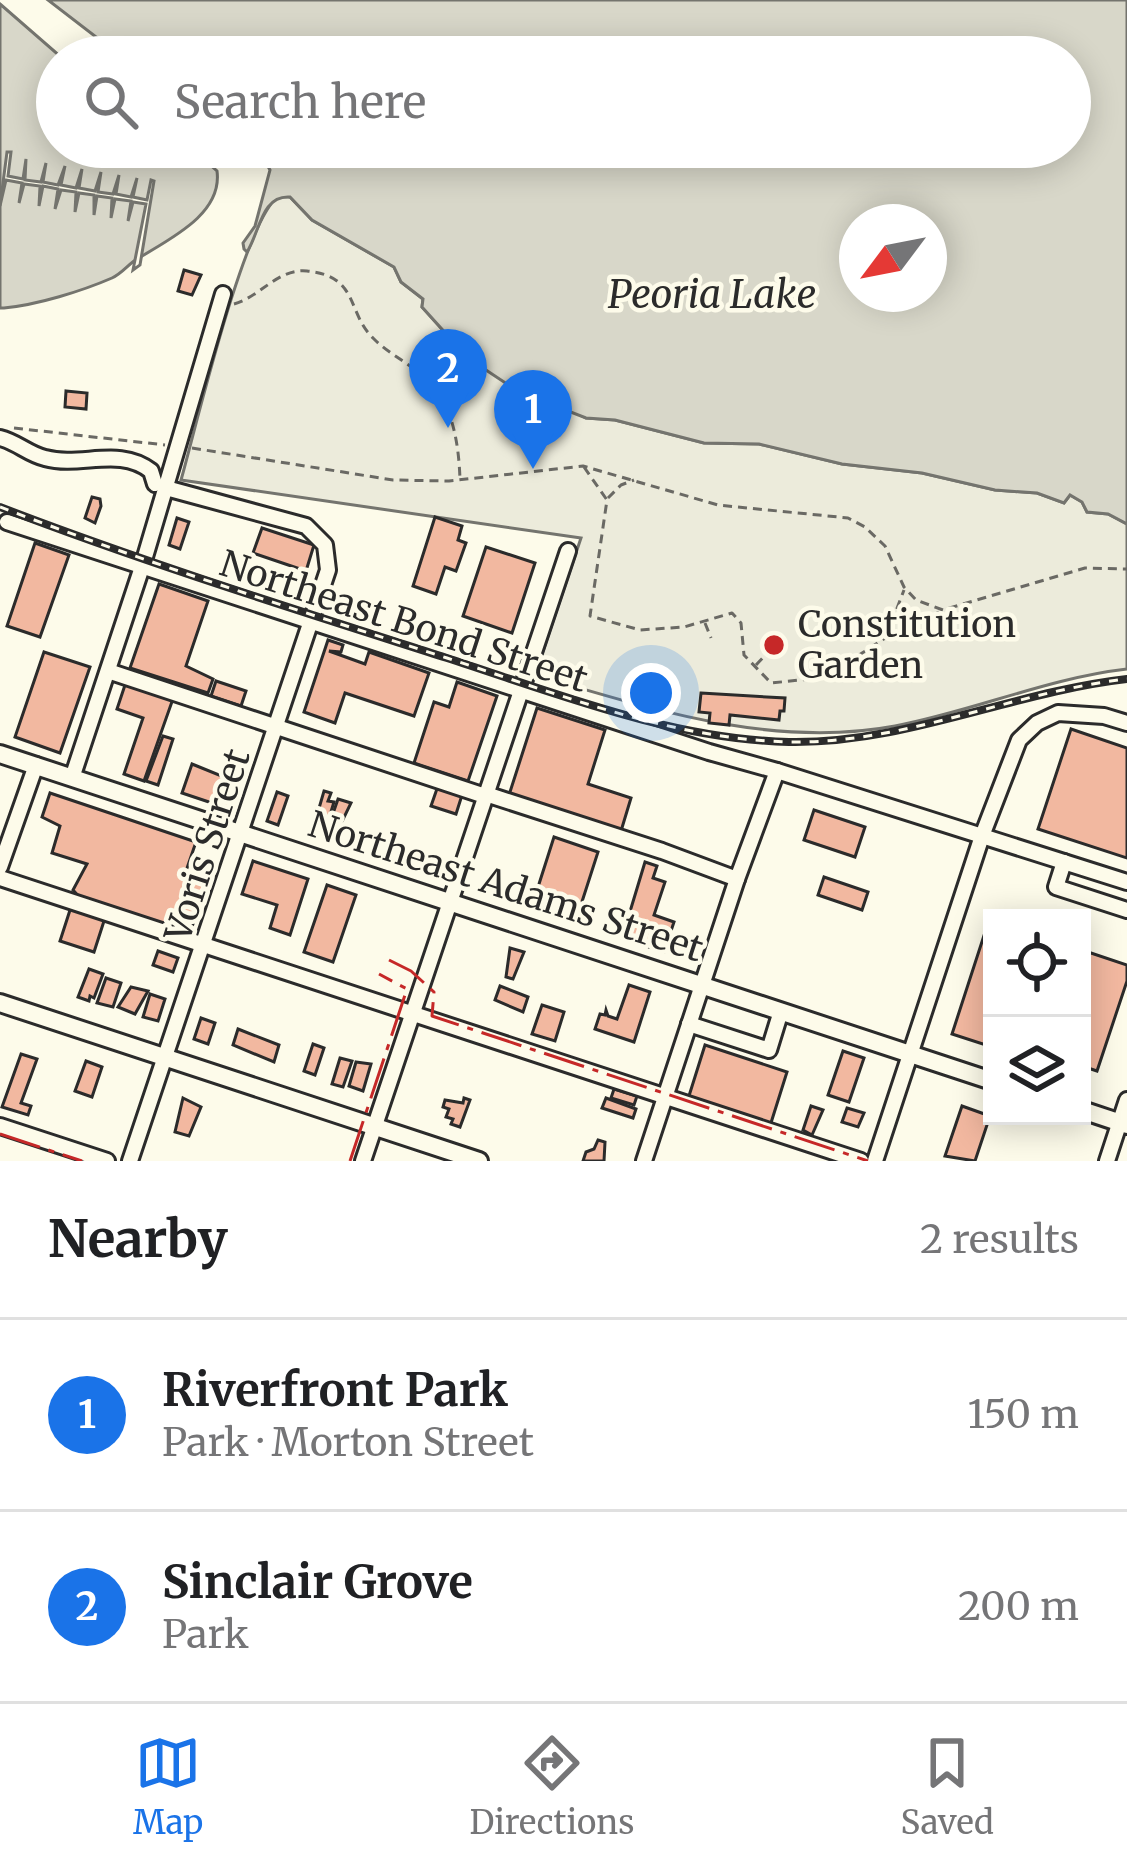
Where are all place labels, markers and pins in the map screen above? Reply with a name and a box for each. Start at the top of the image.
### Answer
pin: 2 [409,329,487,428]
pin: 1 [494,370,572,469]
place label: Constitution Garden [798,602,1016,688]
marker: Constitution Garden [761,632,787,658]

